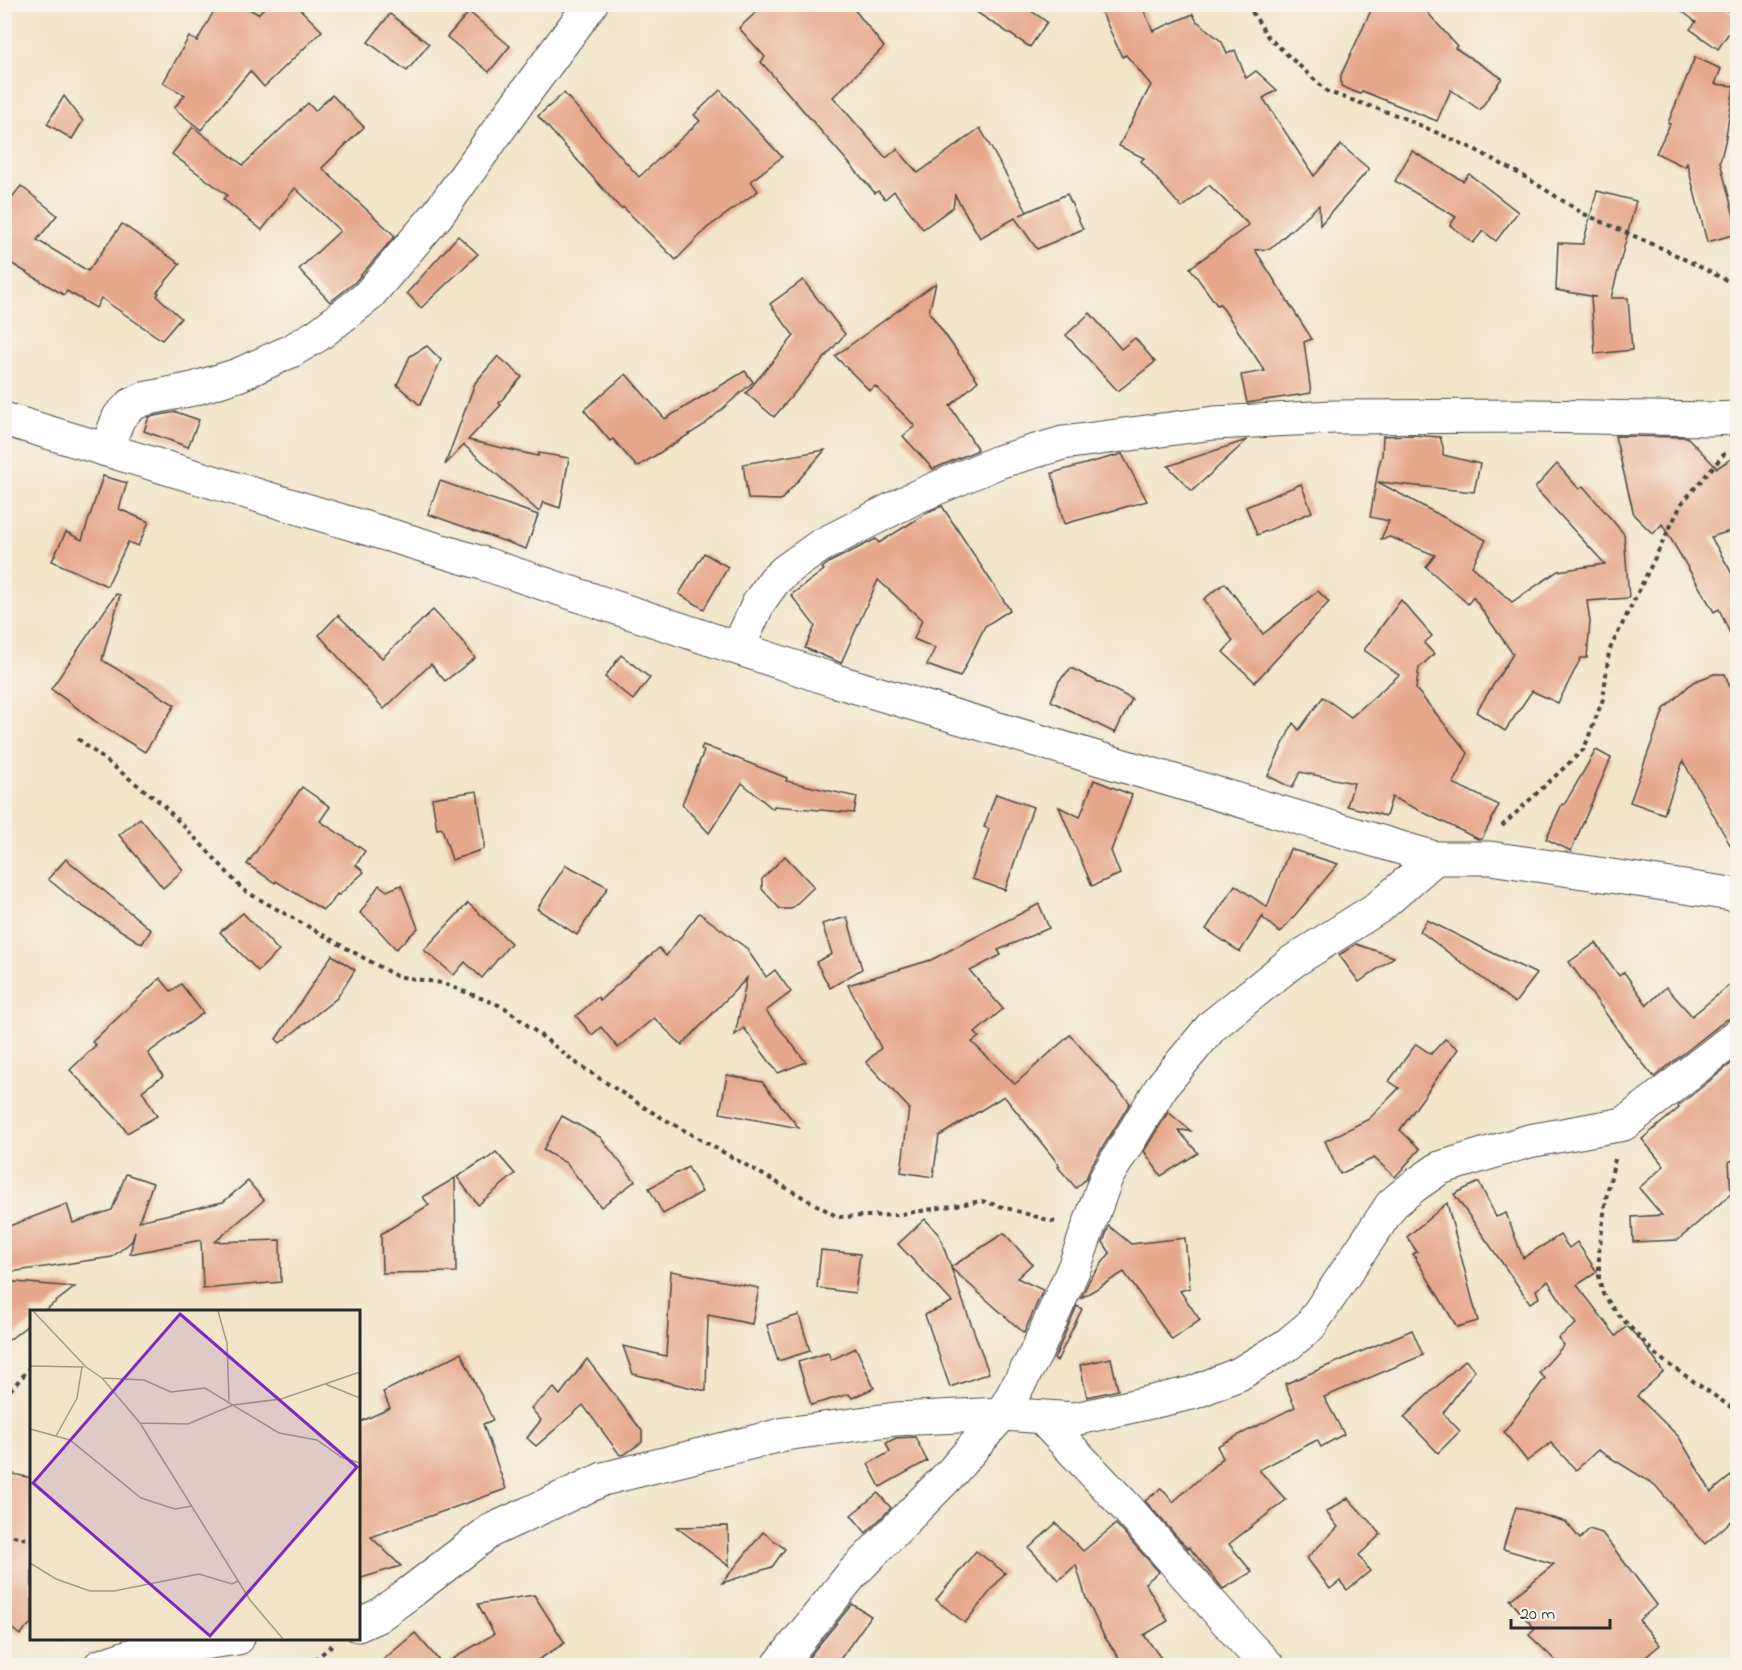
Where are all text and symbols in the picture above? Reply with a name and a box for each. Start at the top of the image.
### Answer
inset map [30,1310,360,1640]
scale bar [1511,1592,1610,1630]
text: 20 m [1520,1602,1555,1628]

